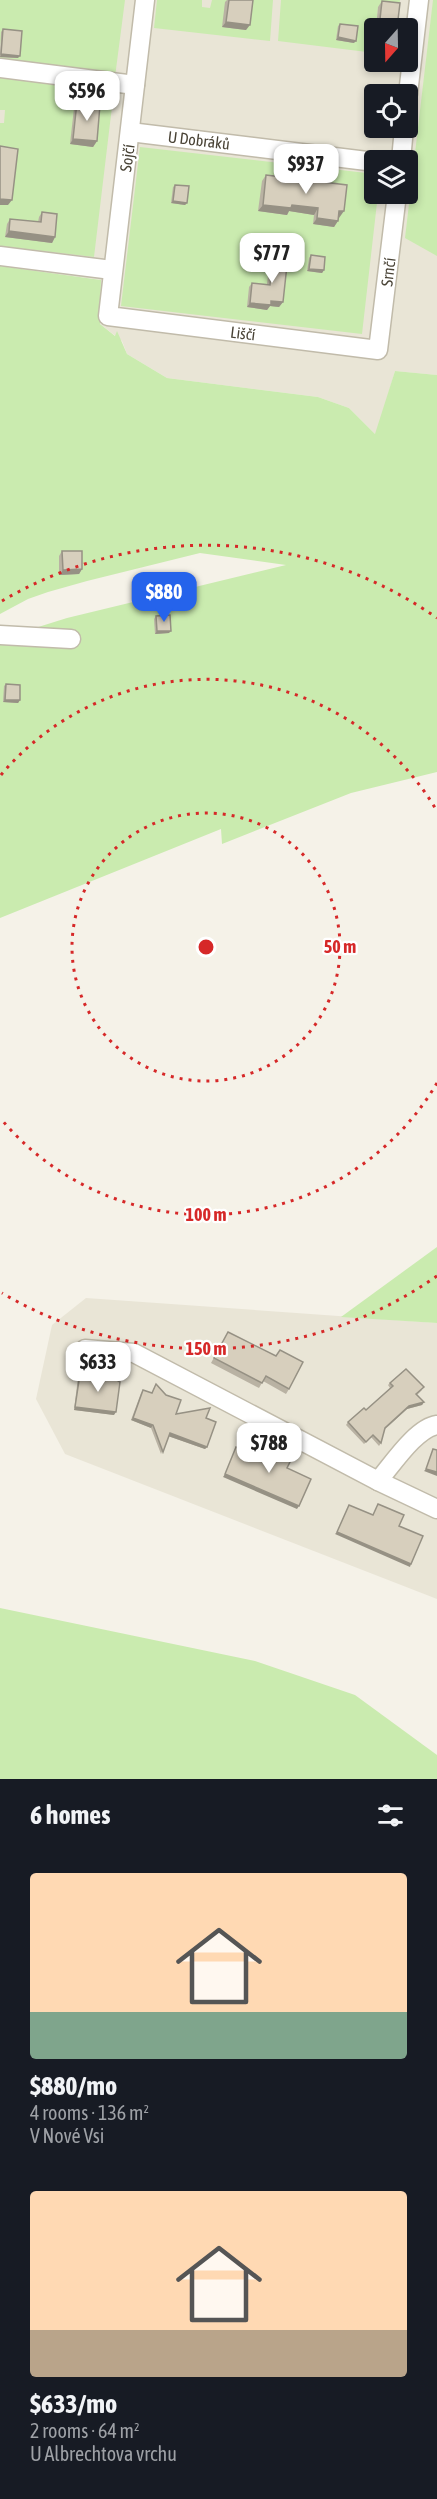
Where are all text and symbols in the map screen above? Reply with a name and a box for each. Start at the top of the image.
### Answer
north arrow [364,18,418,72]
map controls [364,18,418,204]
pin: $596 [51,71,123,122]
text: $596 [69,79,105,102]
button: locate [364,84,418,138]
street label: U Dobráků [167,127,231,153]
street label: Sojčí [116,143,139,173]
pin: $937 [270,144,342,195]
button: layers [364,150,418,204]
text: $937 [288,152,324,175]
pin: $777 [236,233,308,284]
text: $777 [254,241,290,264]
street label: Srnčí [377,256,399,287]
street label: Liščí [229,323,257,344]
pin: $880 [128,572,200,623]
text: $880 [146,580,182,603]
text: 50 m [324,936,356,957]
centre of rings [196,937,216,957]
text: 100 m [186,1204,226,1225]
text: 150 m [186,1338,226,1359]
pin: $633 [62,1342,134,1393]
text: $633 [80,1350,116,1373]
pin: $788 [233,1423,305,1474]
text: $788 [251,1431,287,1454]
icon: filters [374,1799,407,1832]
text: 6 homes [30,1800,110,1830]
icon: home [165,1912,273,2020]
text: $880/mo [30,2071,117,2101]
text: 4 rooms · 136 m² [30,2101,149,2124]
text: V Nové Vsi [30,2124,104,2147]
icon: home [165,2230,273,2338]
text: $633/mo [30,2389,117,2419]
text: 2 rooms · 64 m² [30,2419,140,2442]
text: U Albrechtova vrchu [30,2442,177,2465]

